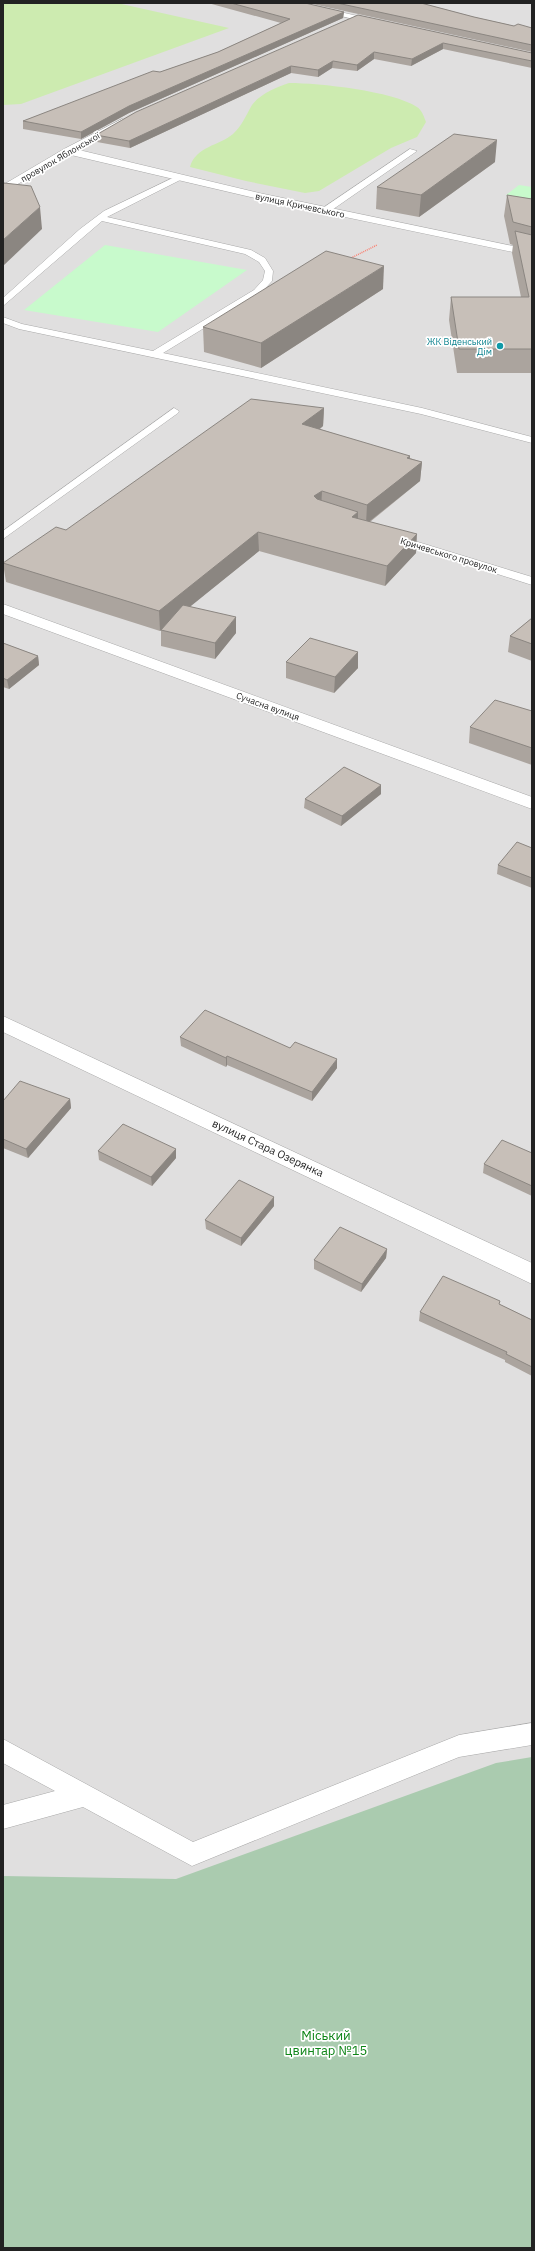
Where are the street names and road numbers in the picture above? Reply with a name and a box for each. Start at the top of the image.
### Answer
street label: провулок Яблонської [19,130,102,184]
street label: вулиця Кричевського [254,190,346,220]
street label: Кричевського провулок [399,535,499,575]
street label: Сучасна вулиця [235,689,301,723]
street label: вулиця Стара Озерянка [210,1116,326,1180]

